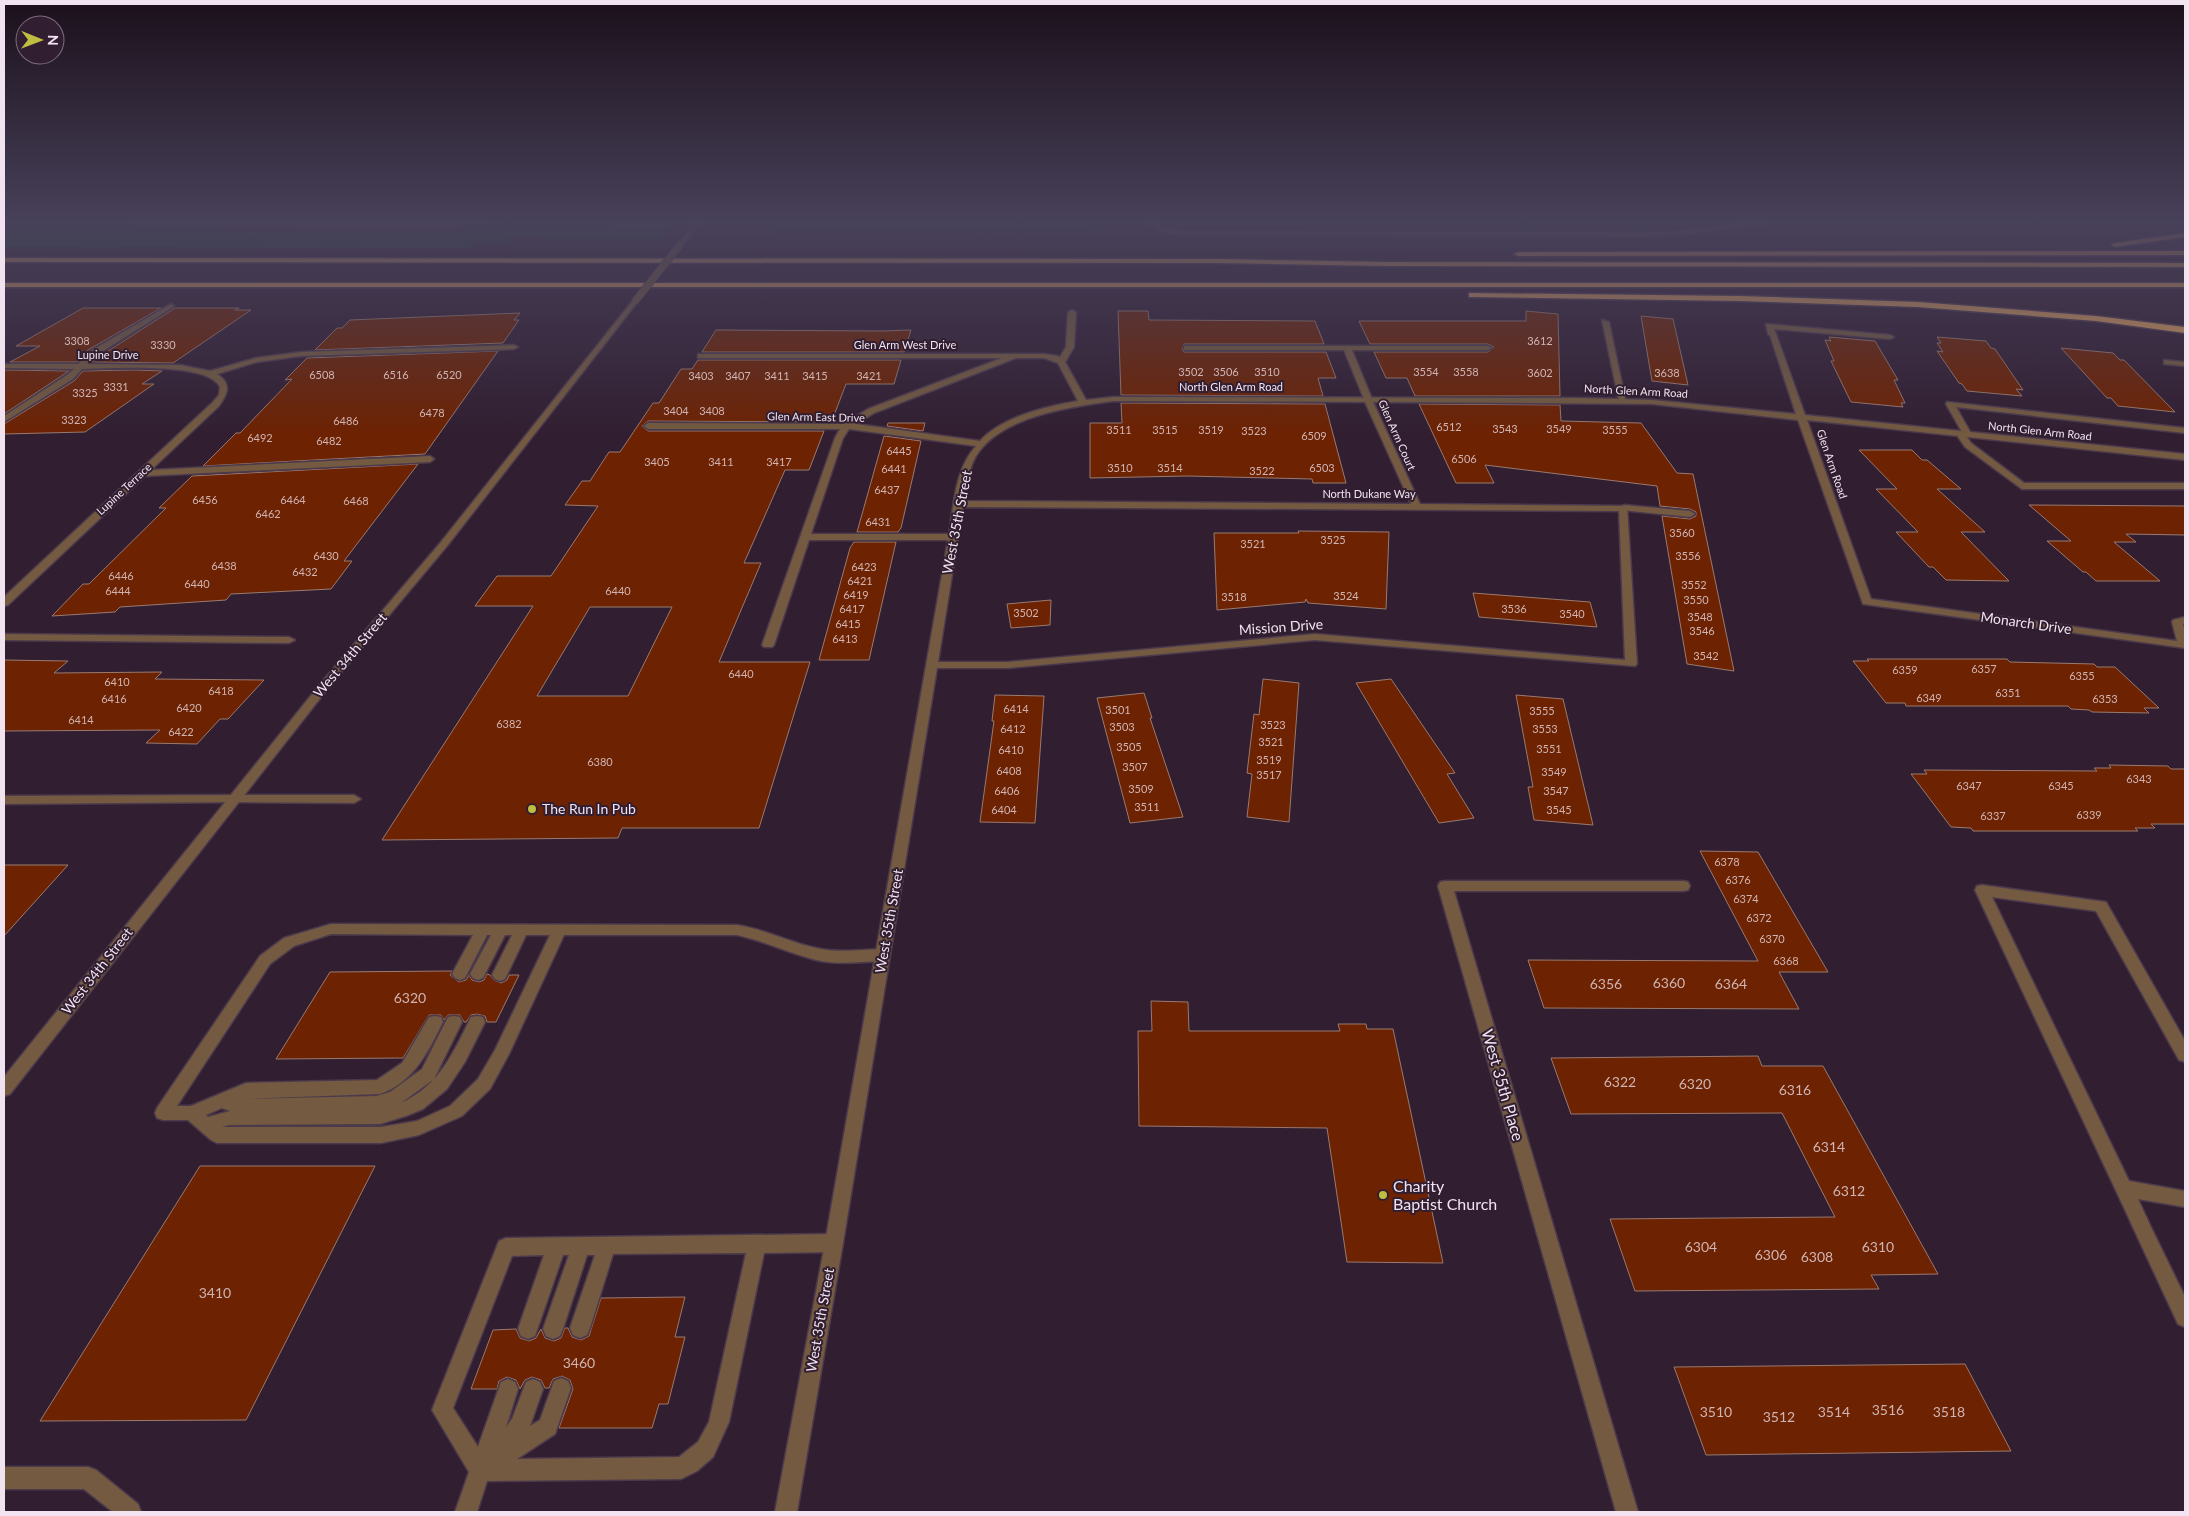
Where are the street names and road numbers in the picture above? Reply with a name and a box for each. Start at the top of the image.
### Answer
street label: Glen Arm West Drive [854,338,956,351]
street label: Lupine Drive [77,348,139,361]
street label: North Glen Arm Road [1179,380,1283,393]
street label: North Glen Arm Road [1584,381,1688,400]
street label: Glen Arm Court [1376,398,1419,472]
street label: Glen Arm East Drive [767,409,865,424]
street label: North Glen Arm Road [1988,419,2092,442]
street label: Glen Arm Road [1814,427,1850,500]
street label: Lupine Terrace [94,460,154,517]
street label: West 35th Street [938,469,975,575]
street label: North Dukane Way [1322,487,1416,500]
street label: Monarch Drive [1979,608,2073,637]
street label: West 34th Street [309,609,390,700]
street label: Mission Drive [1238,615,1324,638]
street label: West 35th Street [871,868,906,974]
street label: West 34th Street [57,924,136,1017]
street label: West 35th Place [1478,1027,1529,1143]
street label: West 35th Street [802,1267,837,1373]

